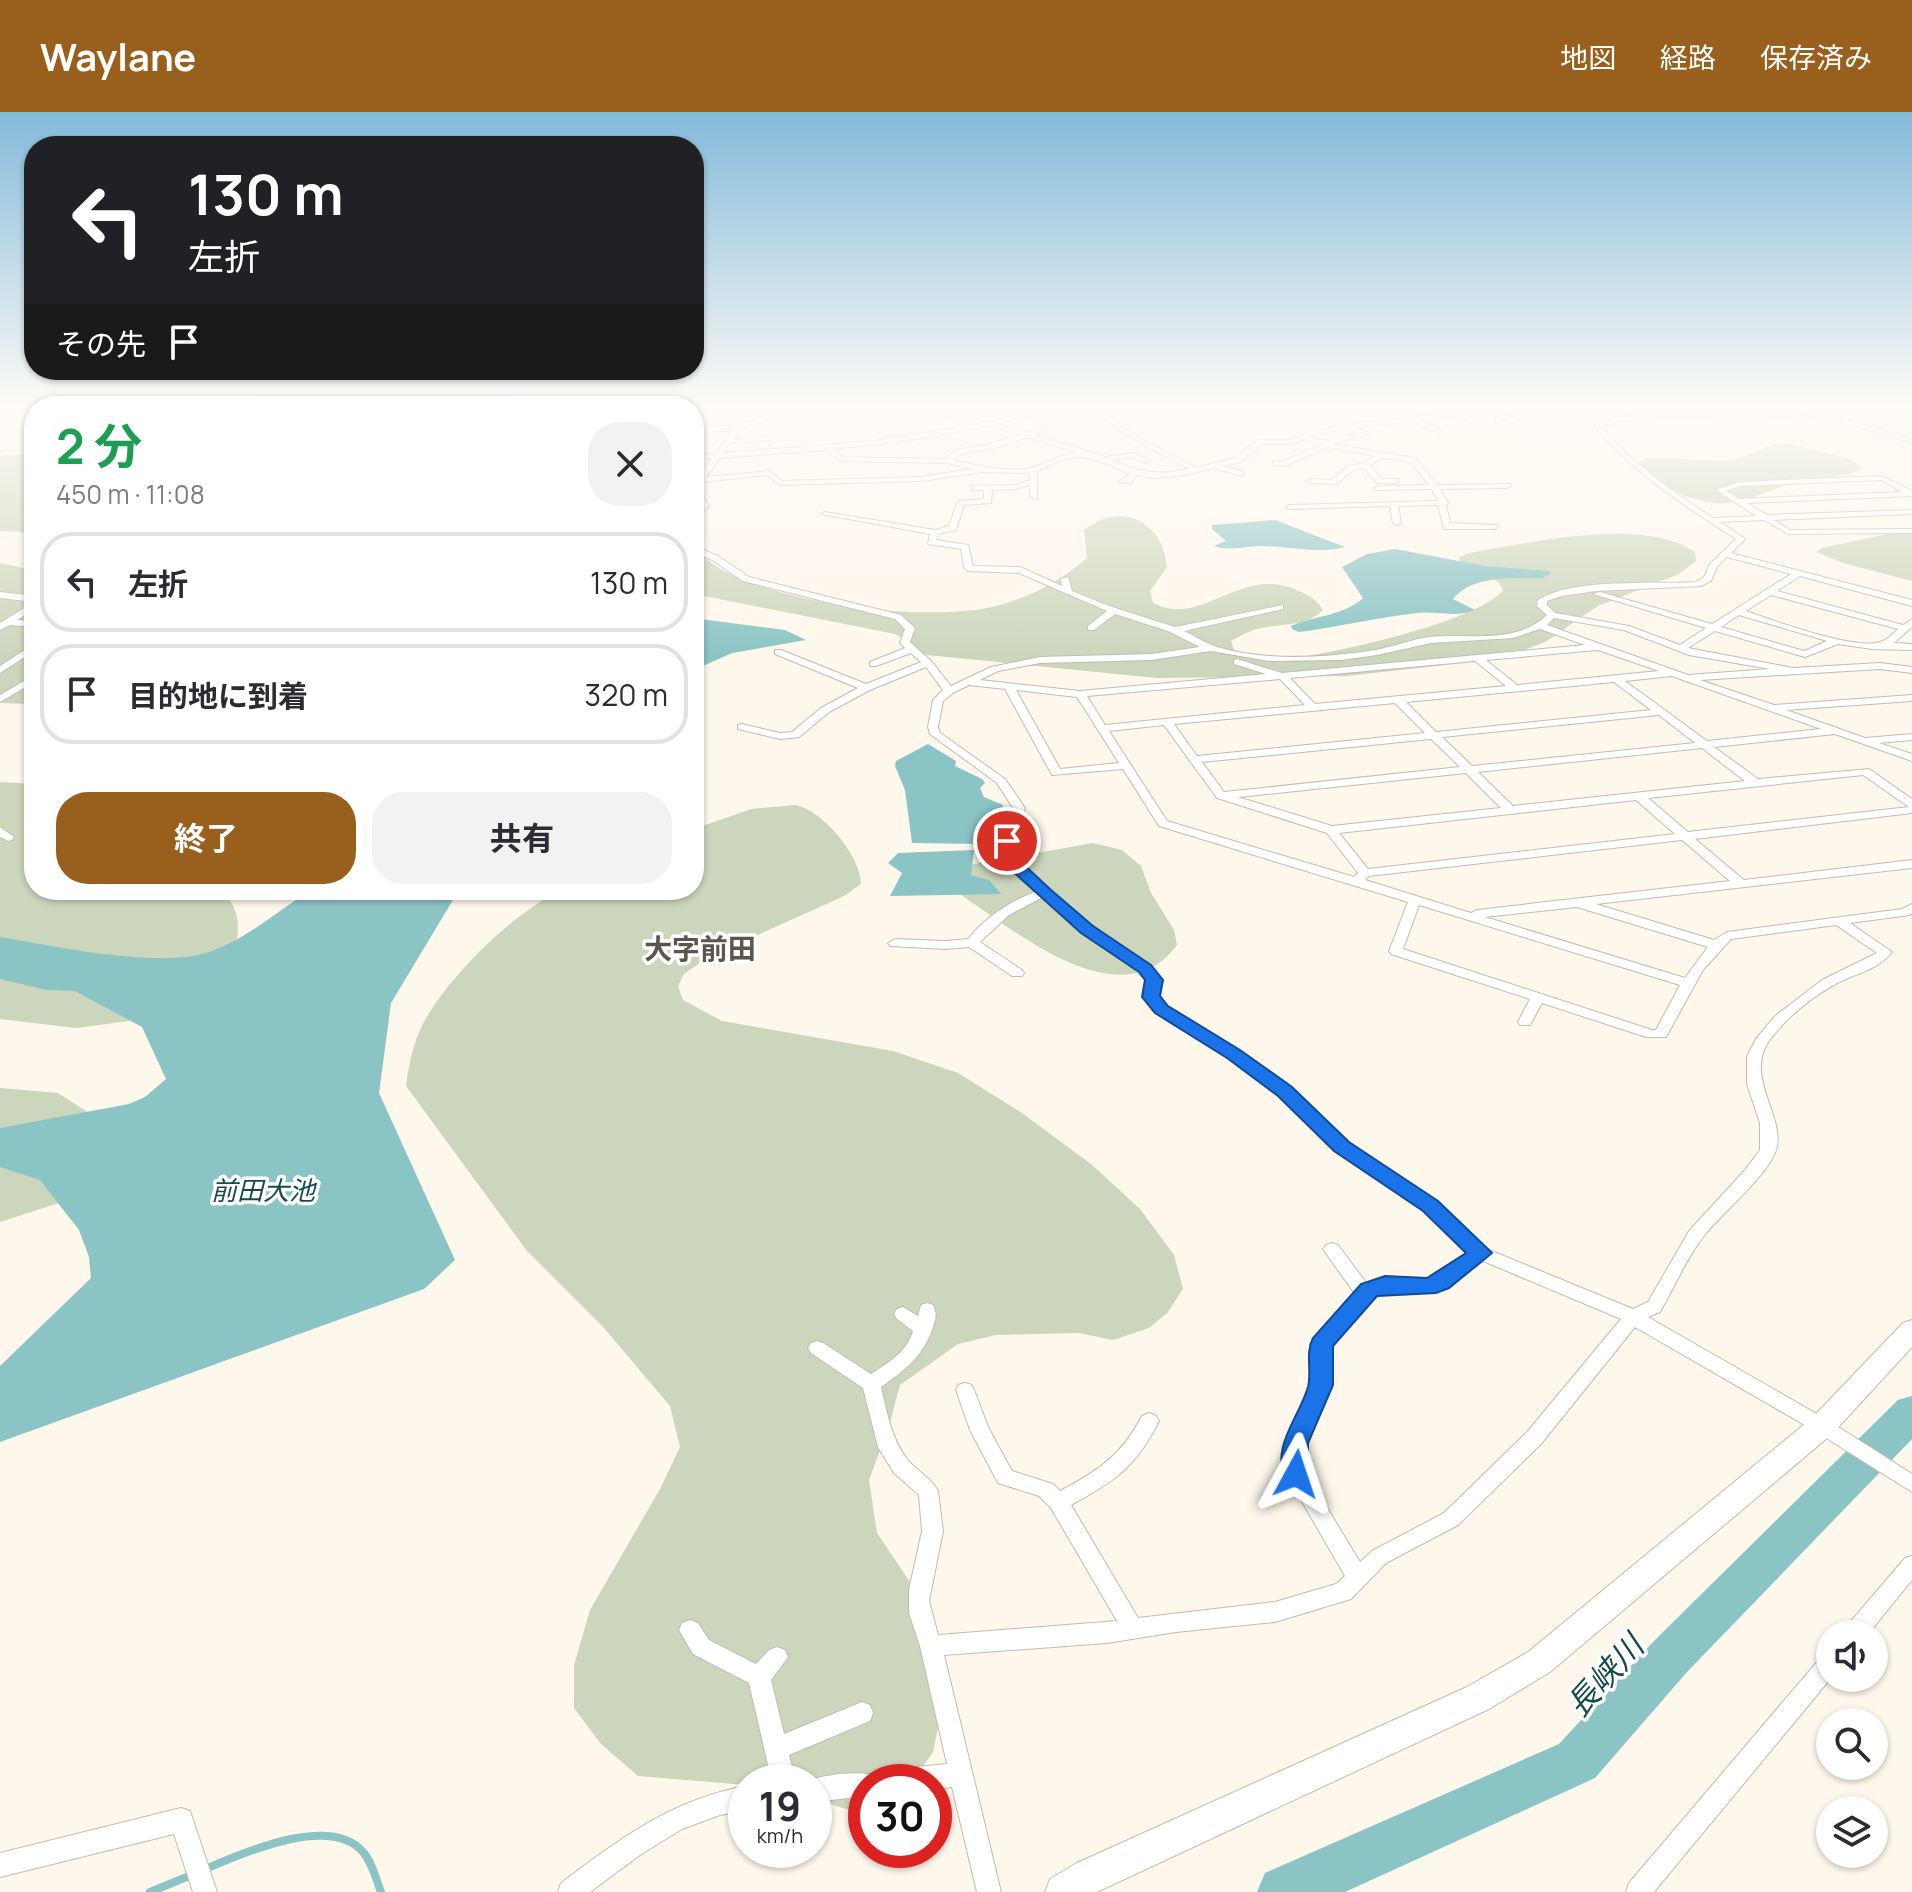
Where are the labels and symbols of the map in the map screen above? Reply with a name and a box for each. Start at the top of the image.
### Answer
pin [973,807,1041,875]
district label: 大字前田 [644,929,756,967]
water label: 前田大池 [211,1172,318,1208]
position arrow [1254,1432,1338,1516]
water label: 長峡川 [1556,1623,1655,1726]
speed limit sign: 30 [848,1764,952,1868]

